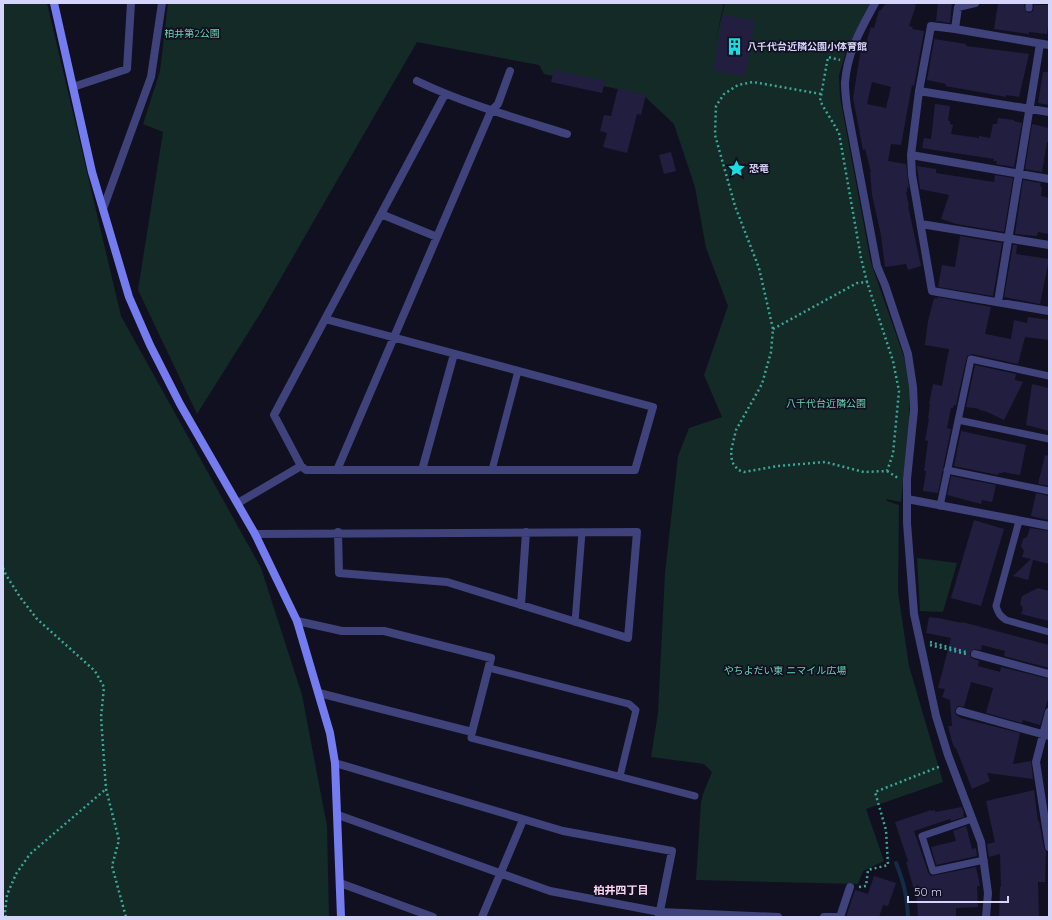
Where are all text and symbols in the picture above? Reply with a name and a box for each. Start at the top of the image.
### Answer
park label: 柏井第2公園 [164,27,220,40]
building icon: 八千代台近隣公園小体育館 [724,36,744,56]
place label: 八千代台近隣公園小体育館 [747,40,867,53]
place icon: 恐竜 [726,158,746,178]
place label: 恐竜 [749,162,769,175]
park label: 八千代台近隣公園 [786,397,866,410]
park label: やちよだい東 ニマイル広場 [724,664,846,677]
scale bar [908,878,1008,904]
district label: 柏井四丁目 [594,883,649,897]
text: 50 m [914,884,942,899]

